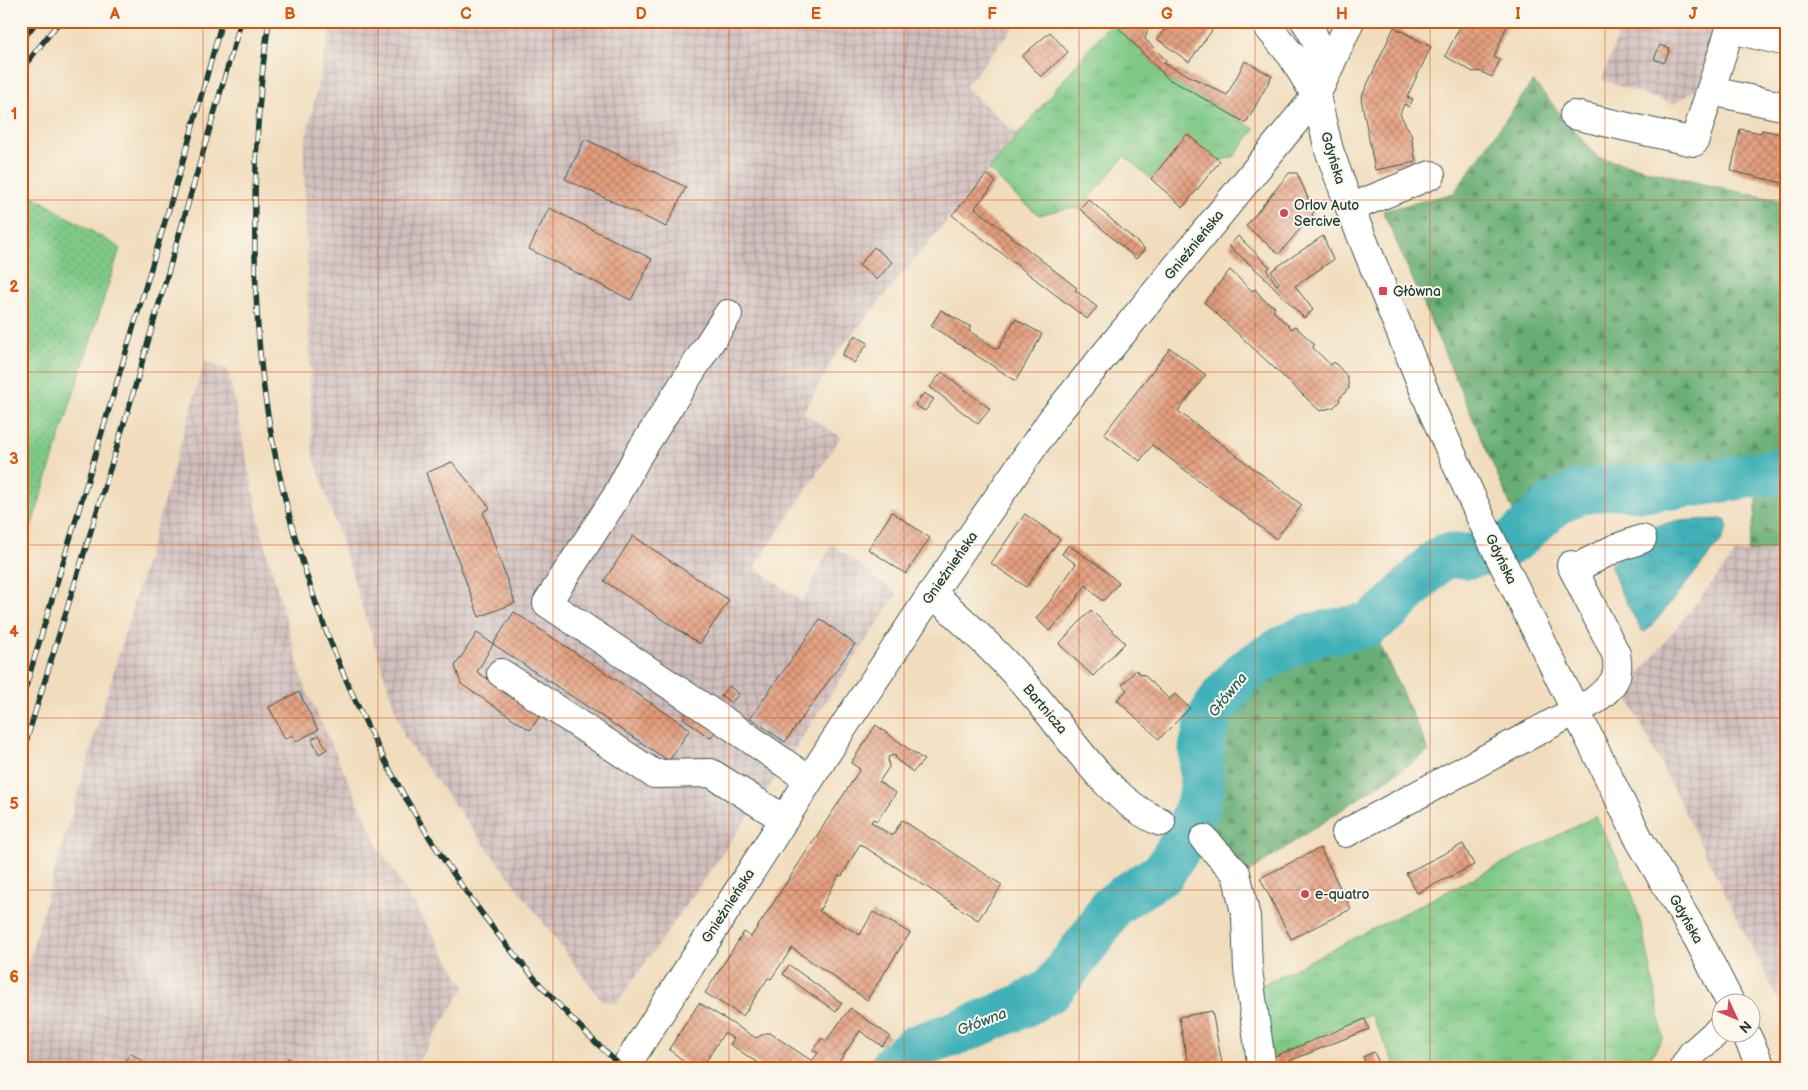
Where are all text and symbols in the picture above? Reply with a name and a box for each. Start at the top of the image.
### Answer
text: A [109,5,120,24]
text: B [284,5,296,24]
text: C [460,5,472,24]
text: D [635,5,647,24]
text: E [811,5,821,24]
text: F [987,5,997,24]
text: G [1161,5,1173,24]
text: H [1336,5,1348,24]
text: I [1515,5,1521,24]
text: J [1689,5,1698,24]
text: 1 [11,105,17,124]
street label: Gdyńska [1317,130,1349,186]
place label: Orlov Auto Sercive [1294,197,1359,230]
street label: Gnieźnieńska [1161,207,1227,283]
marker: Orlov Auto Sercive [1278,207,1290,219]
text: 2 [9,278,19,297]
place label: Główna [1393,283,1441,300]
marker: Główna [1377,285,1389,297]
text: 3 [9,450,19,469]
street label: Gnieźnieńska [919,528,981,608]
street label: Gdyńska [1482,531,1520,587]
text: 4 [9,623,19,642]
water label: Główna [1204,669,1252,721]
street label: Bartnicza [1019,681,1071,738]
text: 5 [9,795,19,814]
street label: Gnieźnieńska [698,866,758,946]
place label: e-quatro [1315,886,1369,903]
marker: e-quatro [1299,888,1311,900]
street label: Gdyńska [1665,891,1707,947]
text: 6 [9,968,19,987]
north arrow [1710,992,1760,1042]
water label: Główna [954,1004,1010,1040]
text: N [1735,1017,1755,1036]

